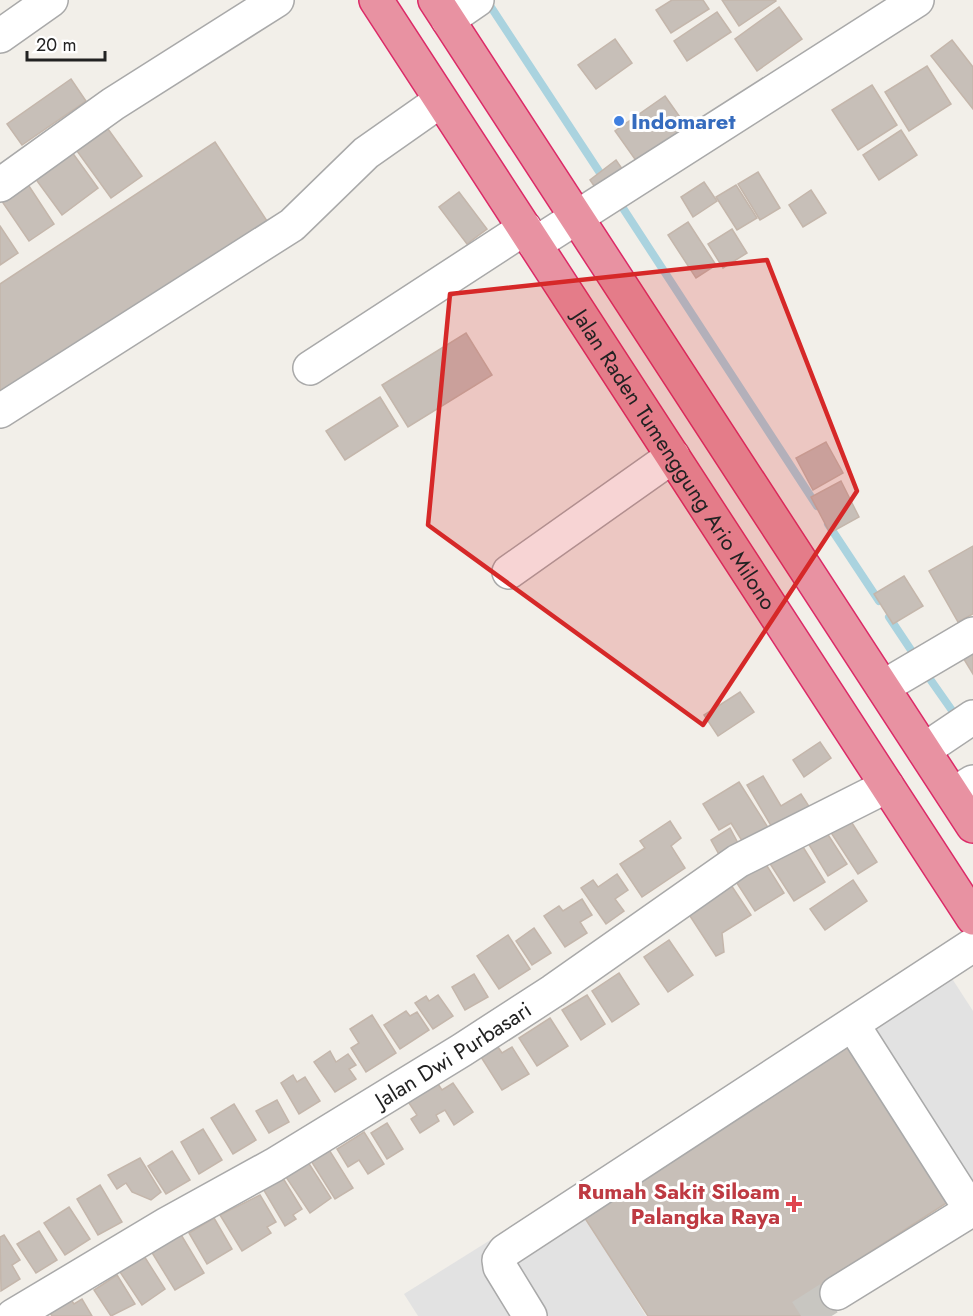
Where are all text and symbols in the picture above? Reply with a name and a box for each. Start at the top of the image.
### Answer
scale bar [27,24,105,62]
text: 20 m [36,32,76,58]
place label: Indomaret [631,105,735,137]
marker: Indomaret [612,114,626,128]
street label: Jalan Raden Tumenggung Ario Milono [564,300,784,616]
street label: Jalan Dwi Purbasari [366,993,537,1117]
place label: Rumah Sakit Siloam Palangka Raya [577,1175,780,1232]
marker: Rumah Sakit Siloam Palangka Raya [785,1195,803,1213]

